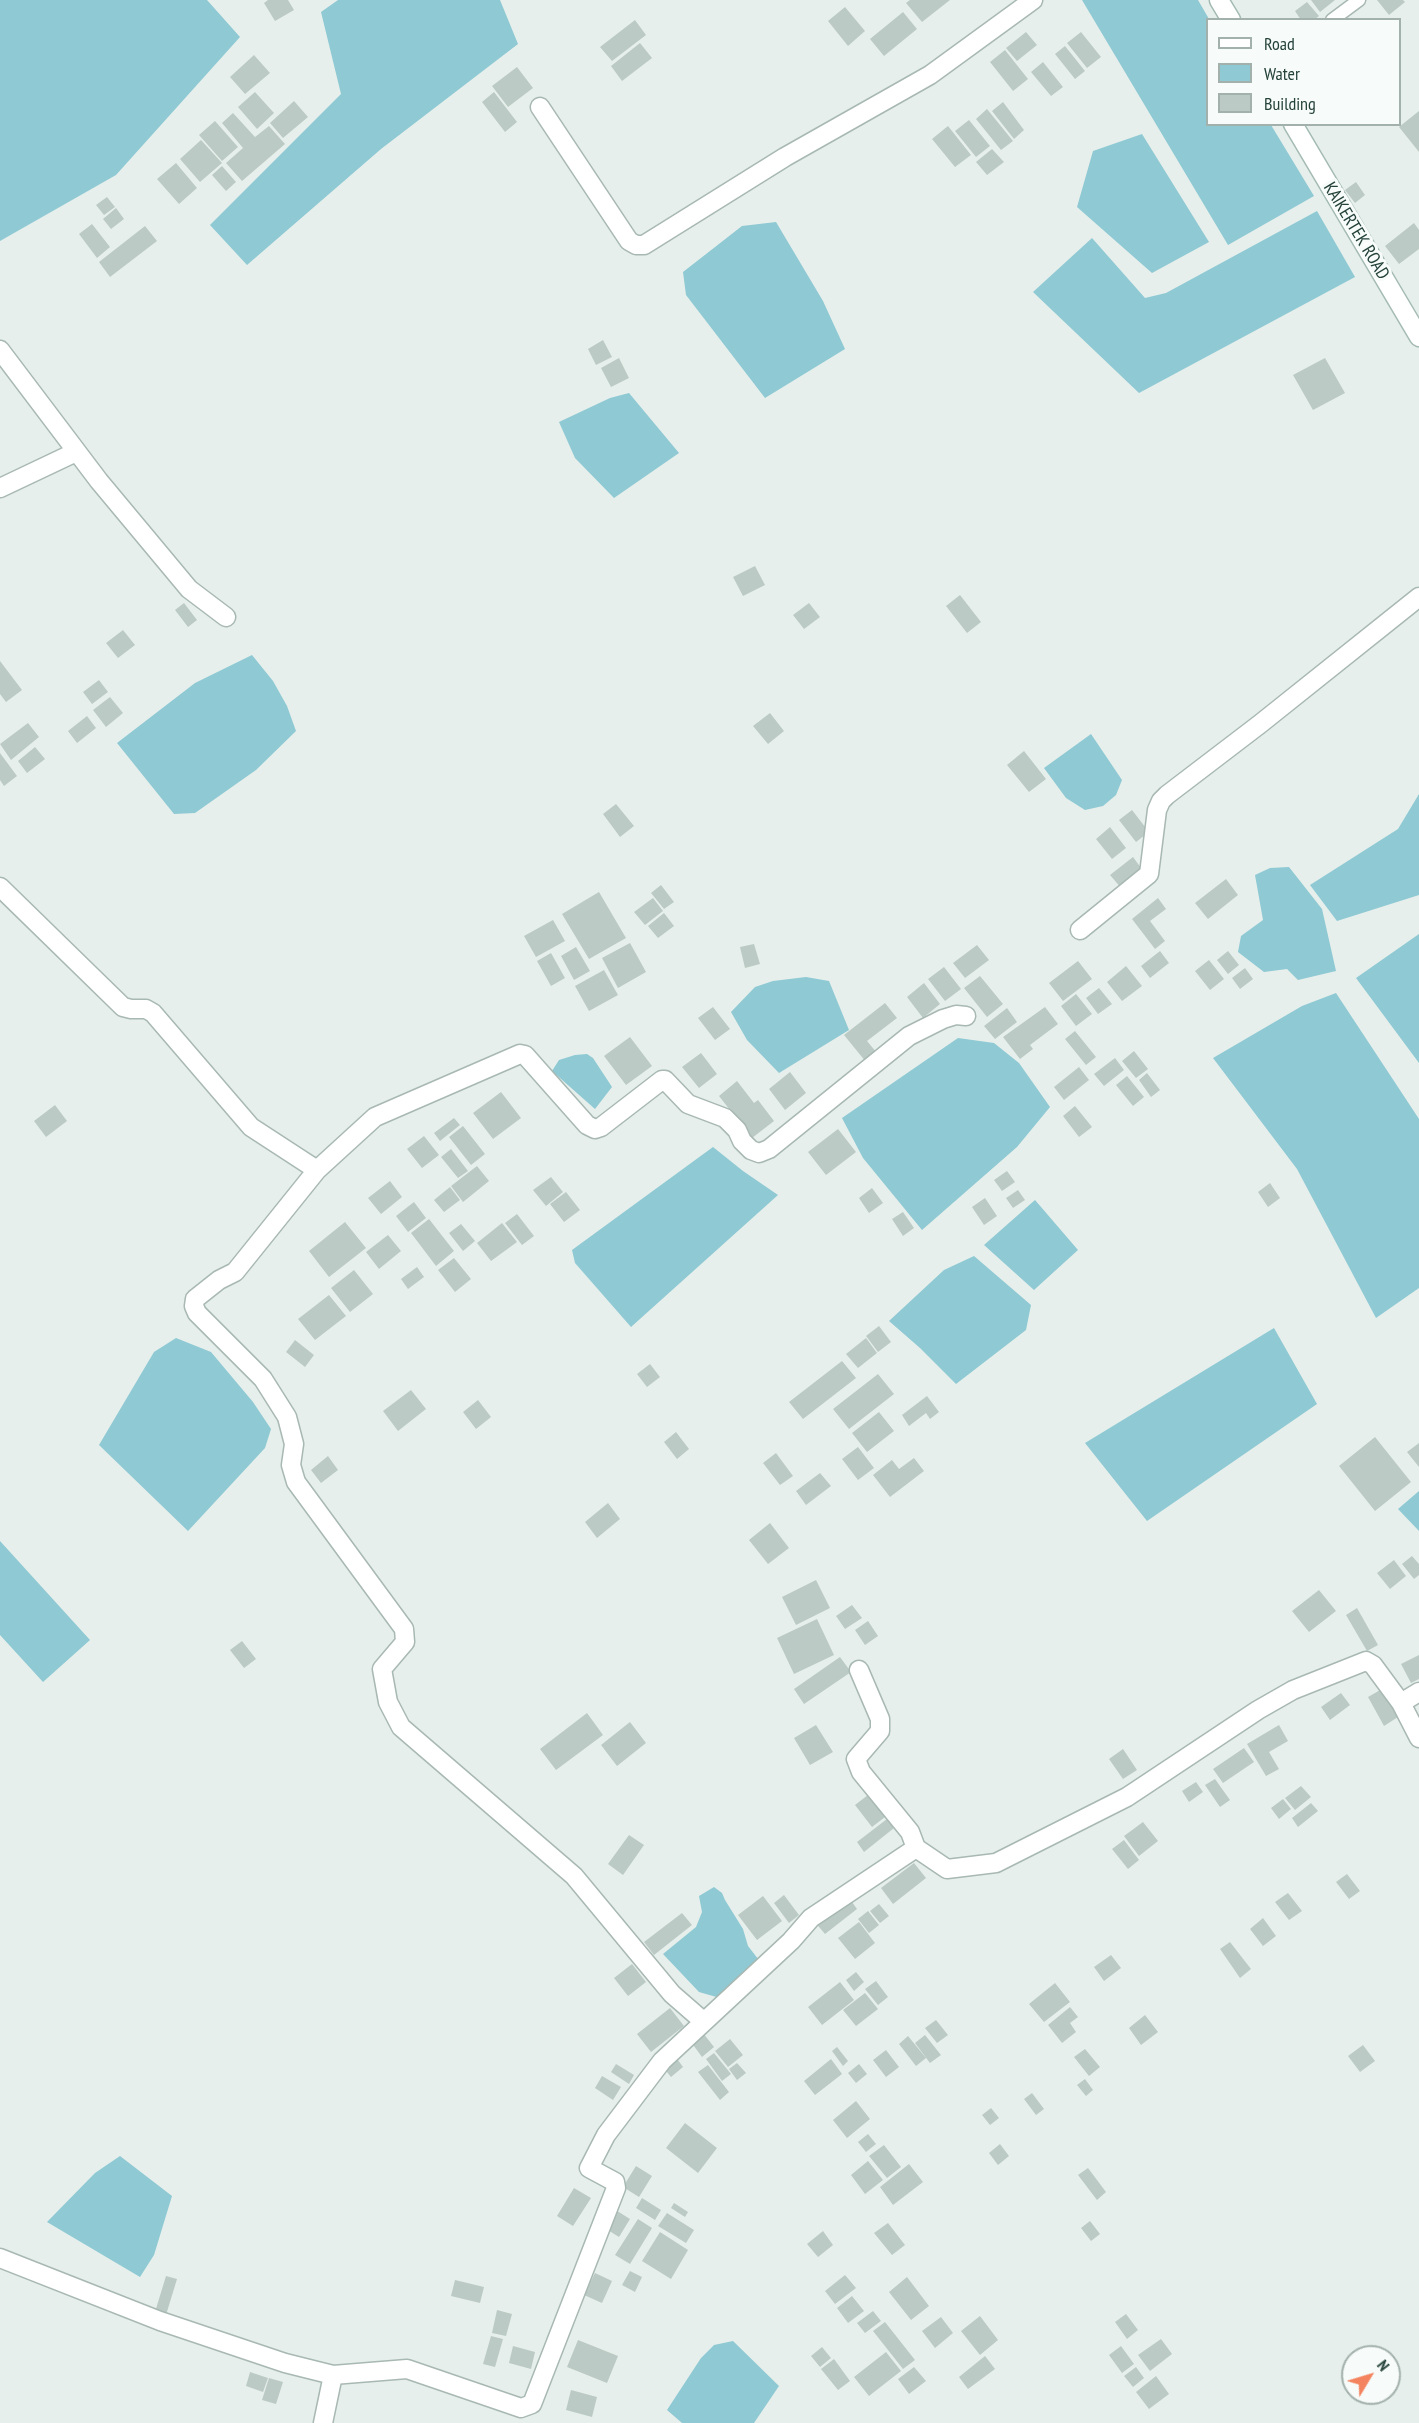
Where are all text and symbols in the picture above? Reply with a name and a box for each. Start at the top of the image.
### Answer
legend [1206,18,1401,126]
text: Road [1264,32,1295,55]
text: Water [1264,62,1300,85]
text: Building [1264,92,1316,115]
street label: KAIKERTEK ROAD [1319,178,1393,284]
north arrow [1341,2345,1401,2405]
text: N [1373,2356,1394,2375]

